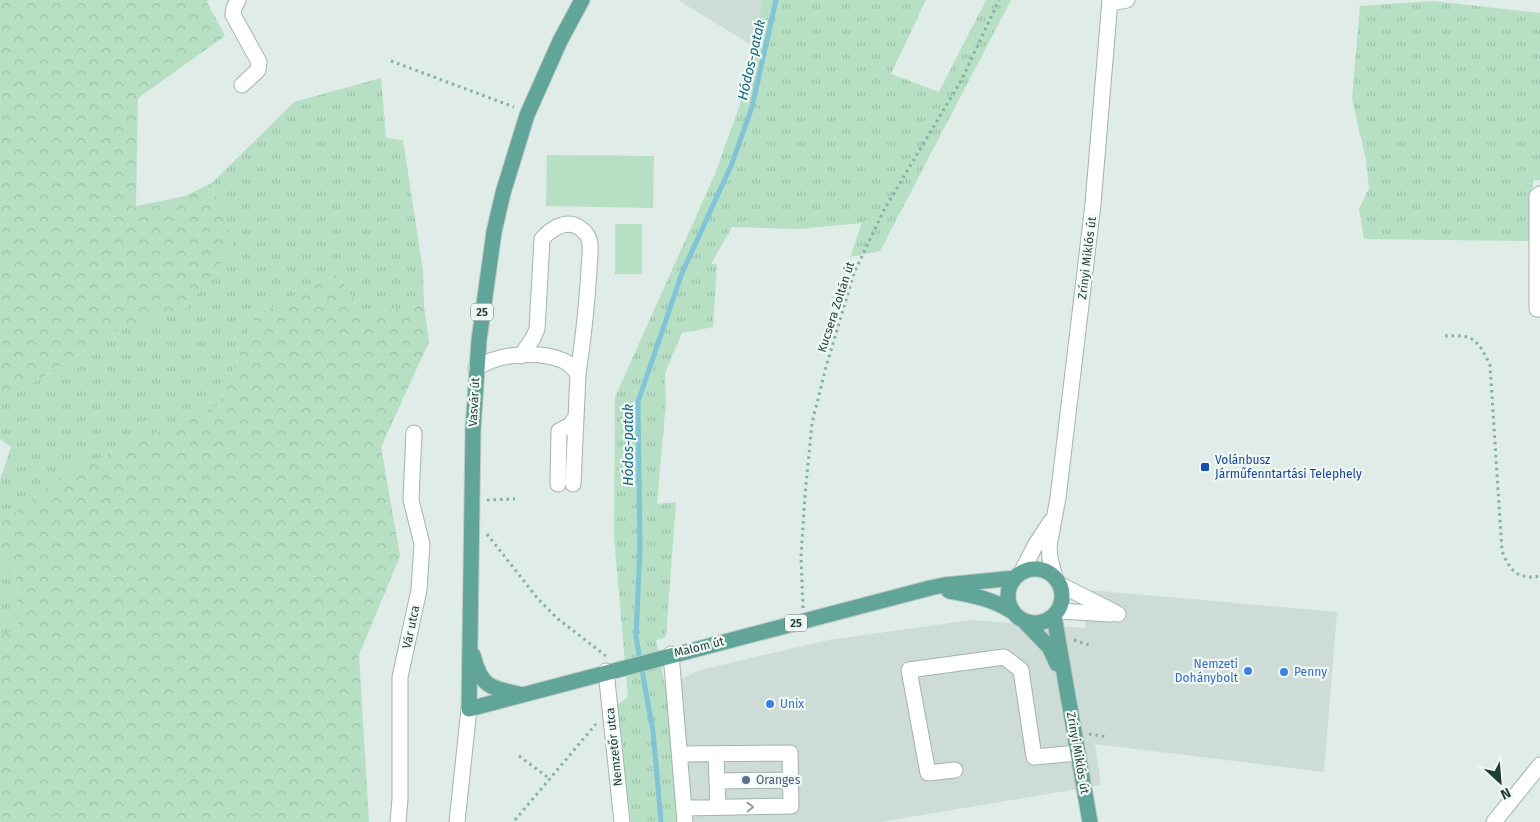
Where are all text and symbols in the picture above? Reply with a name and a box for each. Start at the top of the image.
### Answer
water label: Hódos-patak [734,18,769,102]
street label: Zrínyi Miklós út [1075,215,1099,300]
street label: Kucsera Zoltán út [815,259,857,354]
road number: 25 [471,304,493,320]
street label: Vasvár út [466,376,482,427]
water label: Hódos-patak [620,404,637,486]
place label: Volánbusz Járműfenntartási Telephely [1215,453,1362,481]
marker: Volánbusz Járműfenntartási Telephely [1199,461,1211,473]
street label: Vár utca [400,604,422,650]
road number: 25 [785,614,807,632]
street label: Malom út [673,634,726,660]
place label: Nemzeti Dohánybolt [1175,657,1239,685]
marker: Nemzeti Dohánybolt [1242,665,1254,677]
place label: Penny [1294,665,1327,679]
marker: Penny [1278,666,1290,678]
place label: Unix [780,697,804,711]
marker: Unix [764,698,776,710]
street label: Nemzetőr utca [603,707,625,787]
street label: Zrínyi Miklós út [1064,711,1092,796]
north arrow [1475,757,1525,807]
place label: Oranges [756,773,801,787]
marker: Oranges [740,774,752,786]
text: N [1498,784,1513,803]
one-way arrow [746,802,754,812]

